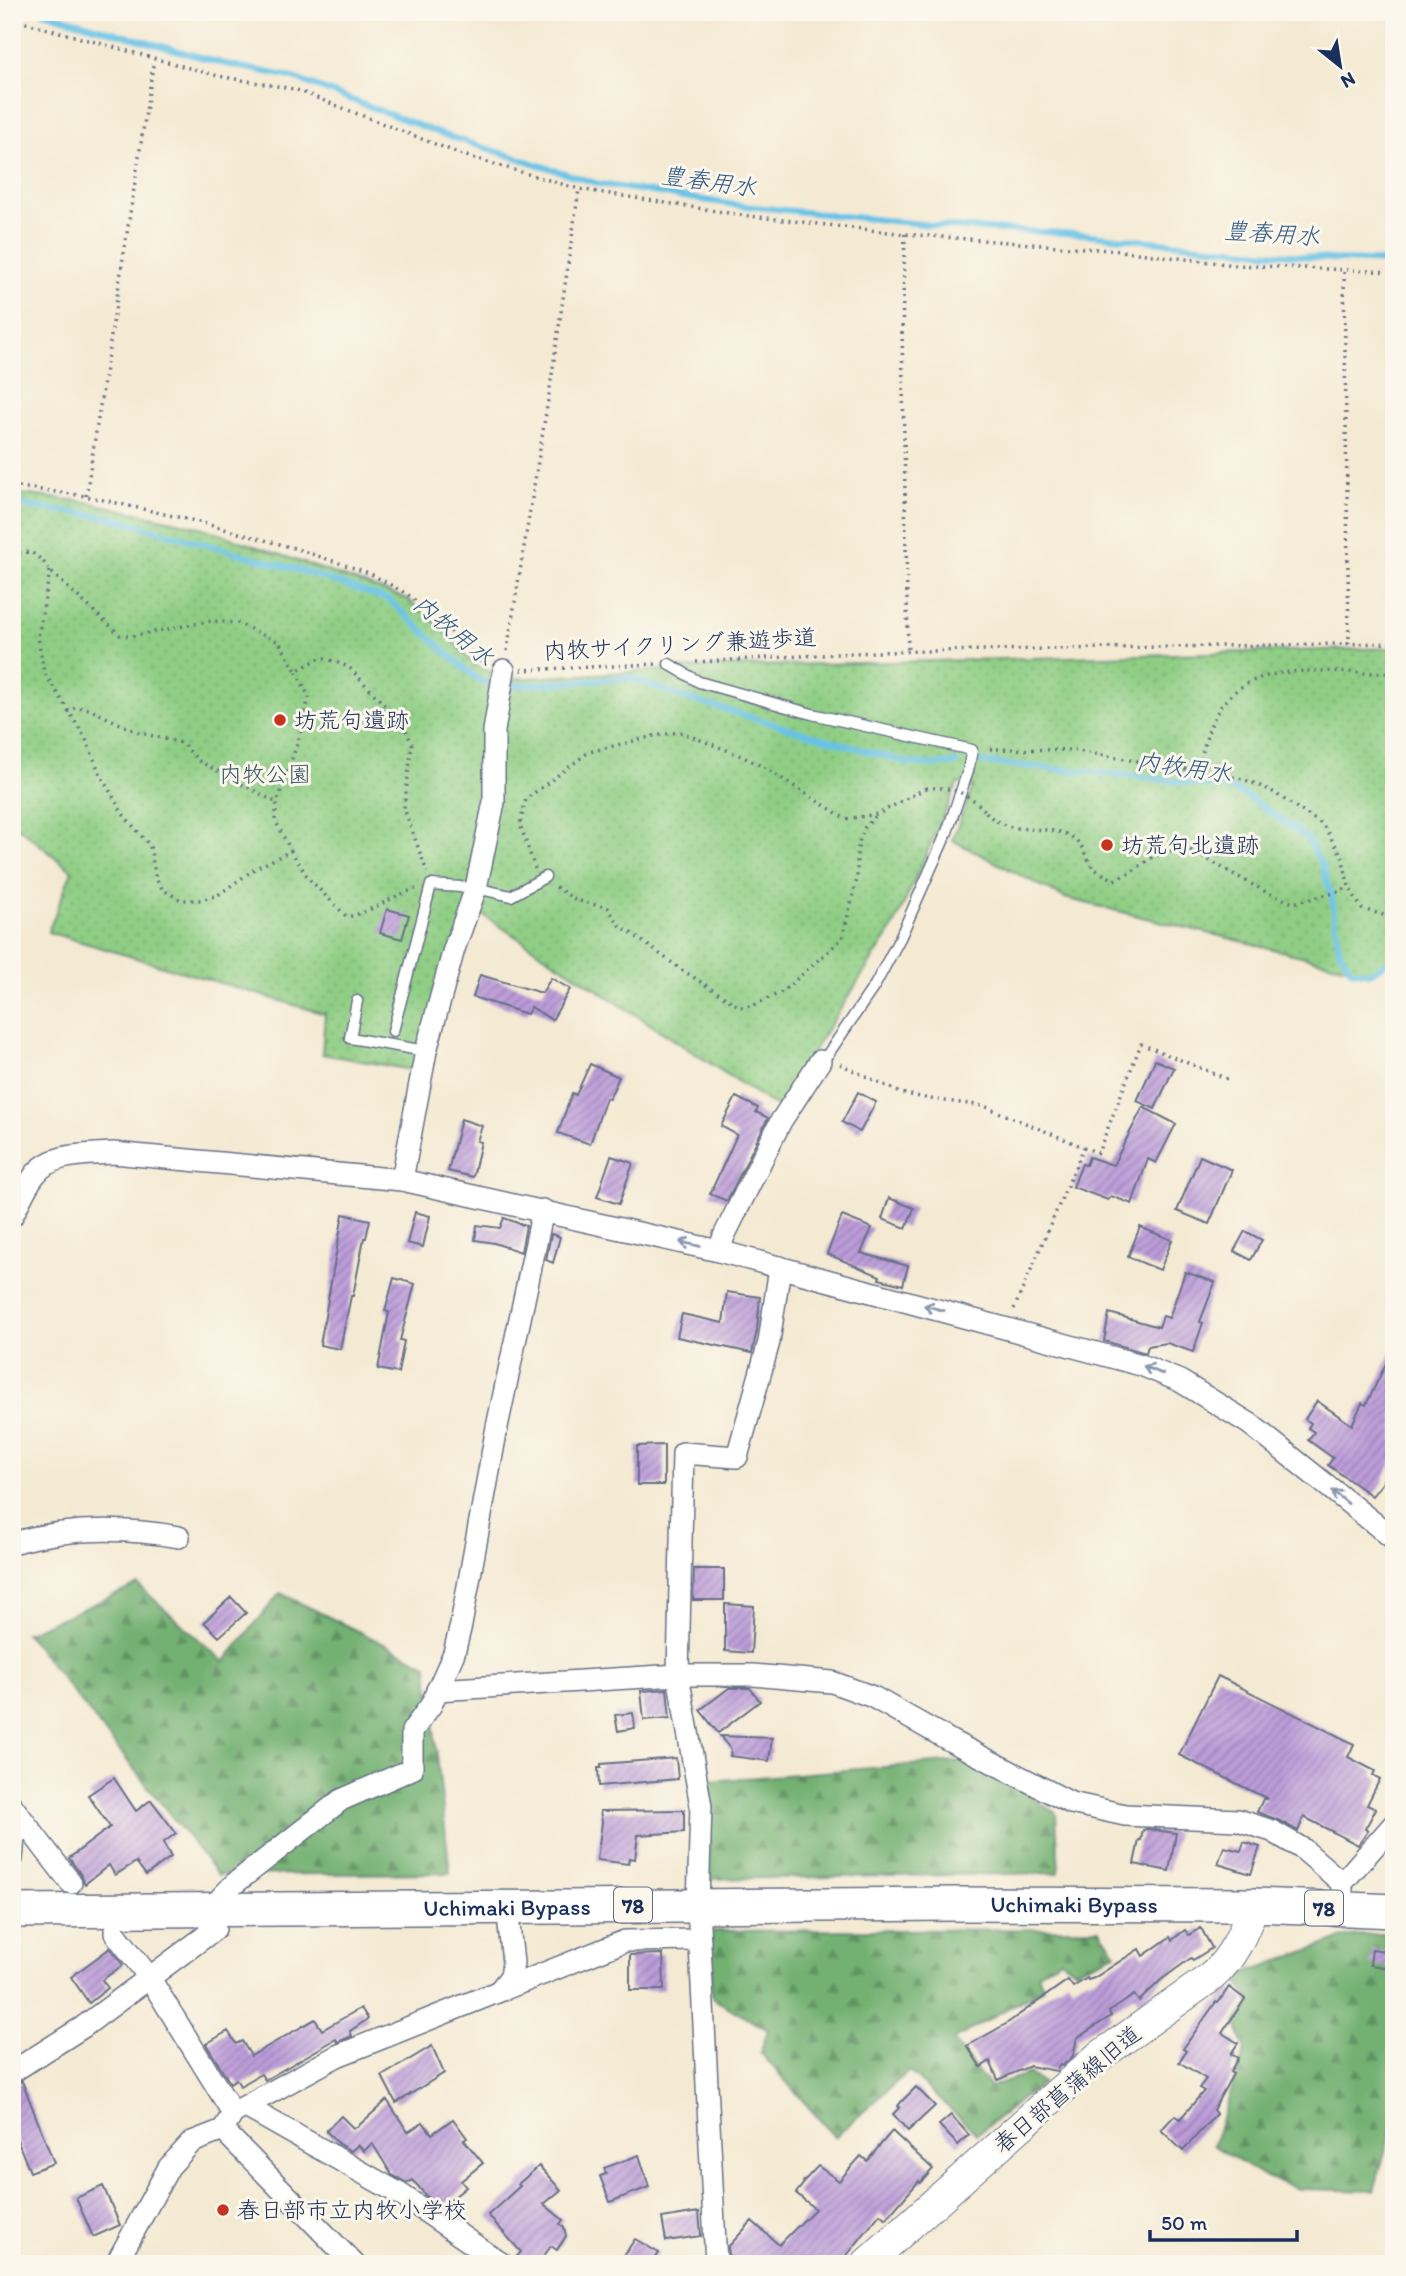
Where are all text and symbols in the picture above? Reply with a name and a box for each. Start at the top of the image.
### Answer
north arrow [1304,32,1374,102]
text: N [1337,67,1360,93]
water label: 豊春用水 [659,160,759,202]
water label: 豊春用水 [1223,215,1321,251]
water label: 内牧用水 [408,588,500,672]
street label: 内牧サイクリング兼遊歩道 [543,623,817,665]
place label: 坊荒句遺跡 [294,706,409,734]
marker: 坊荒句遺跡 [272,712,288,728]
water label: 内牧用水 [1134,746,1234,788]
park label: 内牧公園 [219,760,311,788]
place label: 坊荒句北遺跡 [1121,831,1259,859]
marker: 坊荒句北遺跡 [1099,837,1115,853]
one-way arrow [680,1237,702,1250]
one-way arrow [923,1301,945,1314]
one-way arrow [1143,1363,1164,1376]
one-way arrow [1332,1489,1350,1505]
road number: 78 [614,1888,652,1923]
street label: Uchimaki Bypass [990,1890,1158,1919]
road number: 78 [1305,1890,1343,1926]
street label: Uchimaki Bypass [423,1893,591,1922]
street label: 春日部菖蒲線旧道 [988,2019,1146,2159]
place label: 春日部市立内牧小学校 [237,2196,467,2224]
scale bar [1150,2199,1298,2243]
marker: 春日部市立内牧小学校 [215,2202,231,2218]
text: 50 m [1161,2210,1208,2235]

